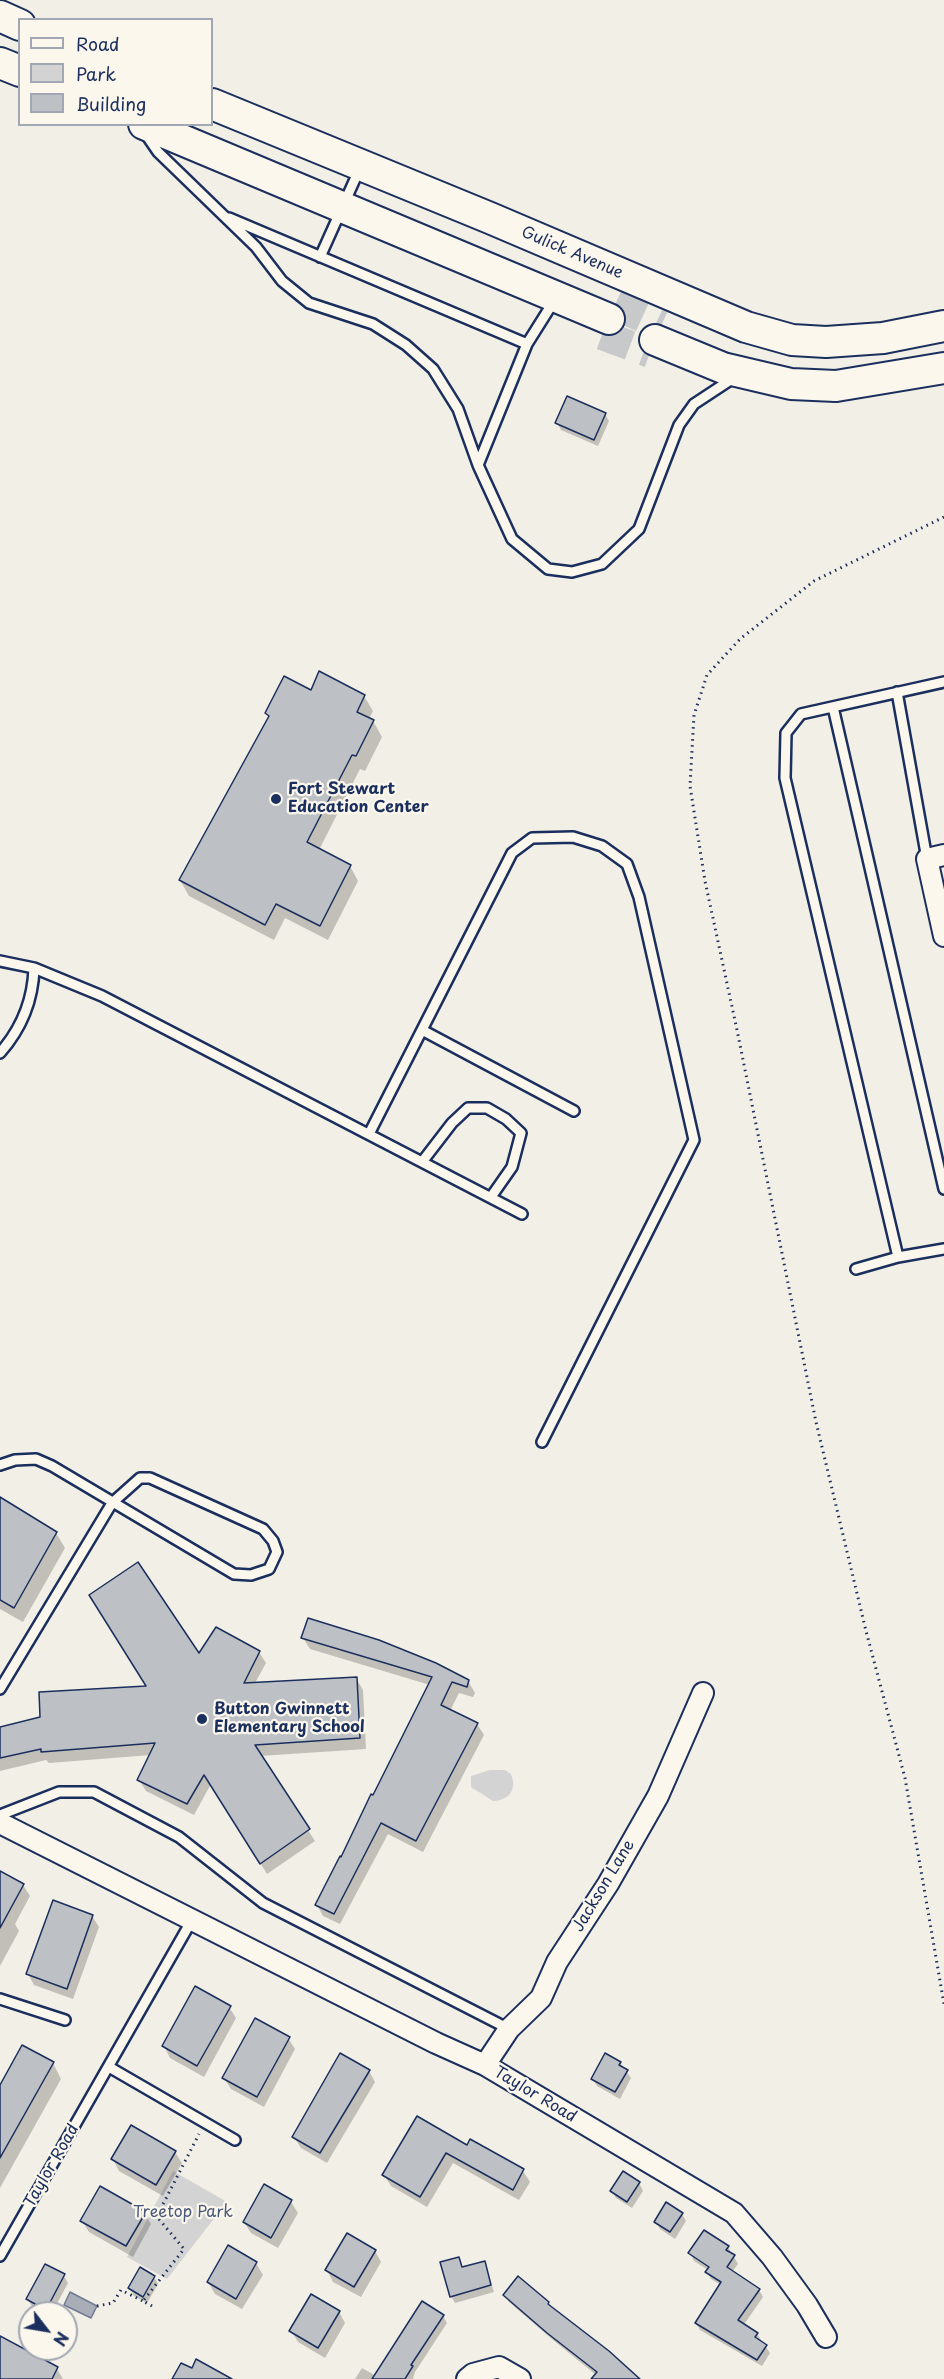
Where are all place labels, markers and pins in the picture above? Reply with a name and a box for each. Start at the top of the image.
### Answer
place label: Fort Stewart Education Center [288,780,429,818]
marker: Fort Stewart Education Center [269,792,283,806]
place label: Button Gwinnett Elementary School [214,1700,365,1738]
marker: Button Gwinnett Elementary School [195,1712,209,1726]

